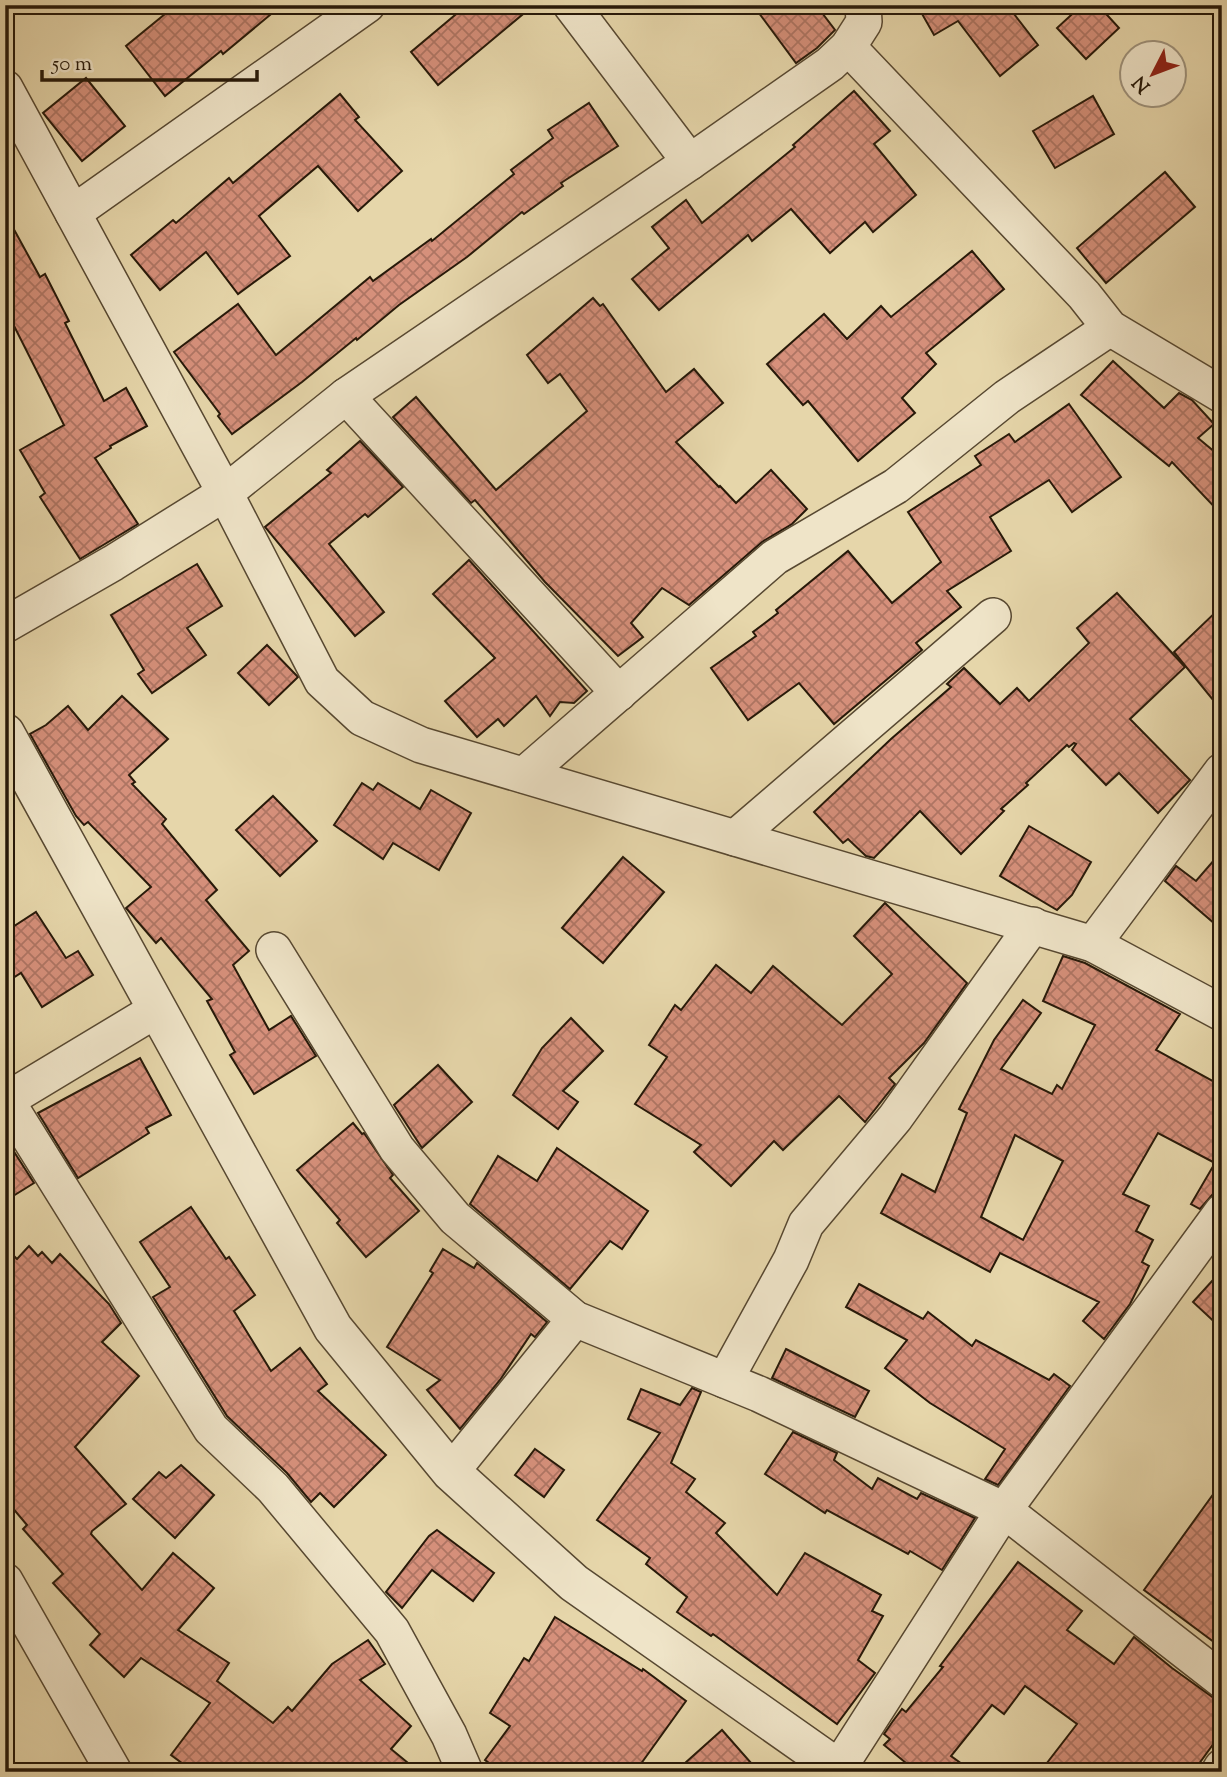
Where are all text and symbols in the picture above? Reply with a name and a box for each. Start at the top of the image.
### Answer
scale bar [42,38,257,82]
north arrow [1118,38,1188,108]
text: 50 m [51,50,92,80]
text: N [1127,69,1157,98]

